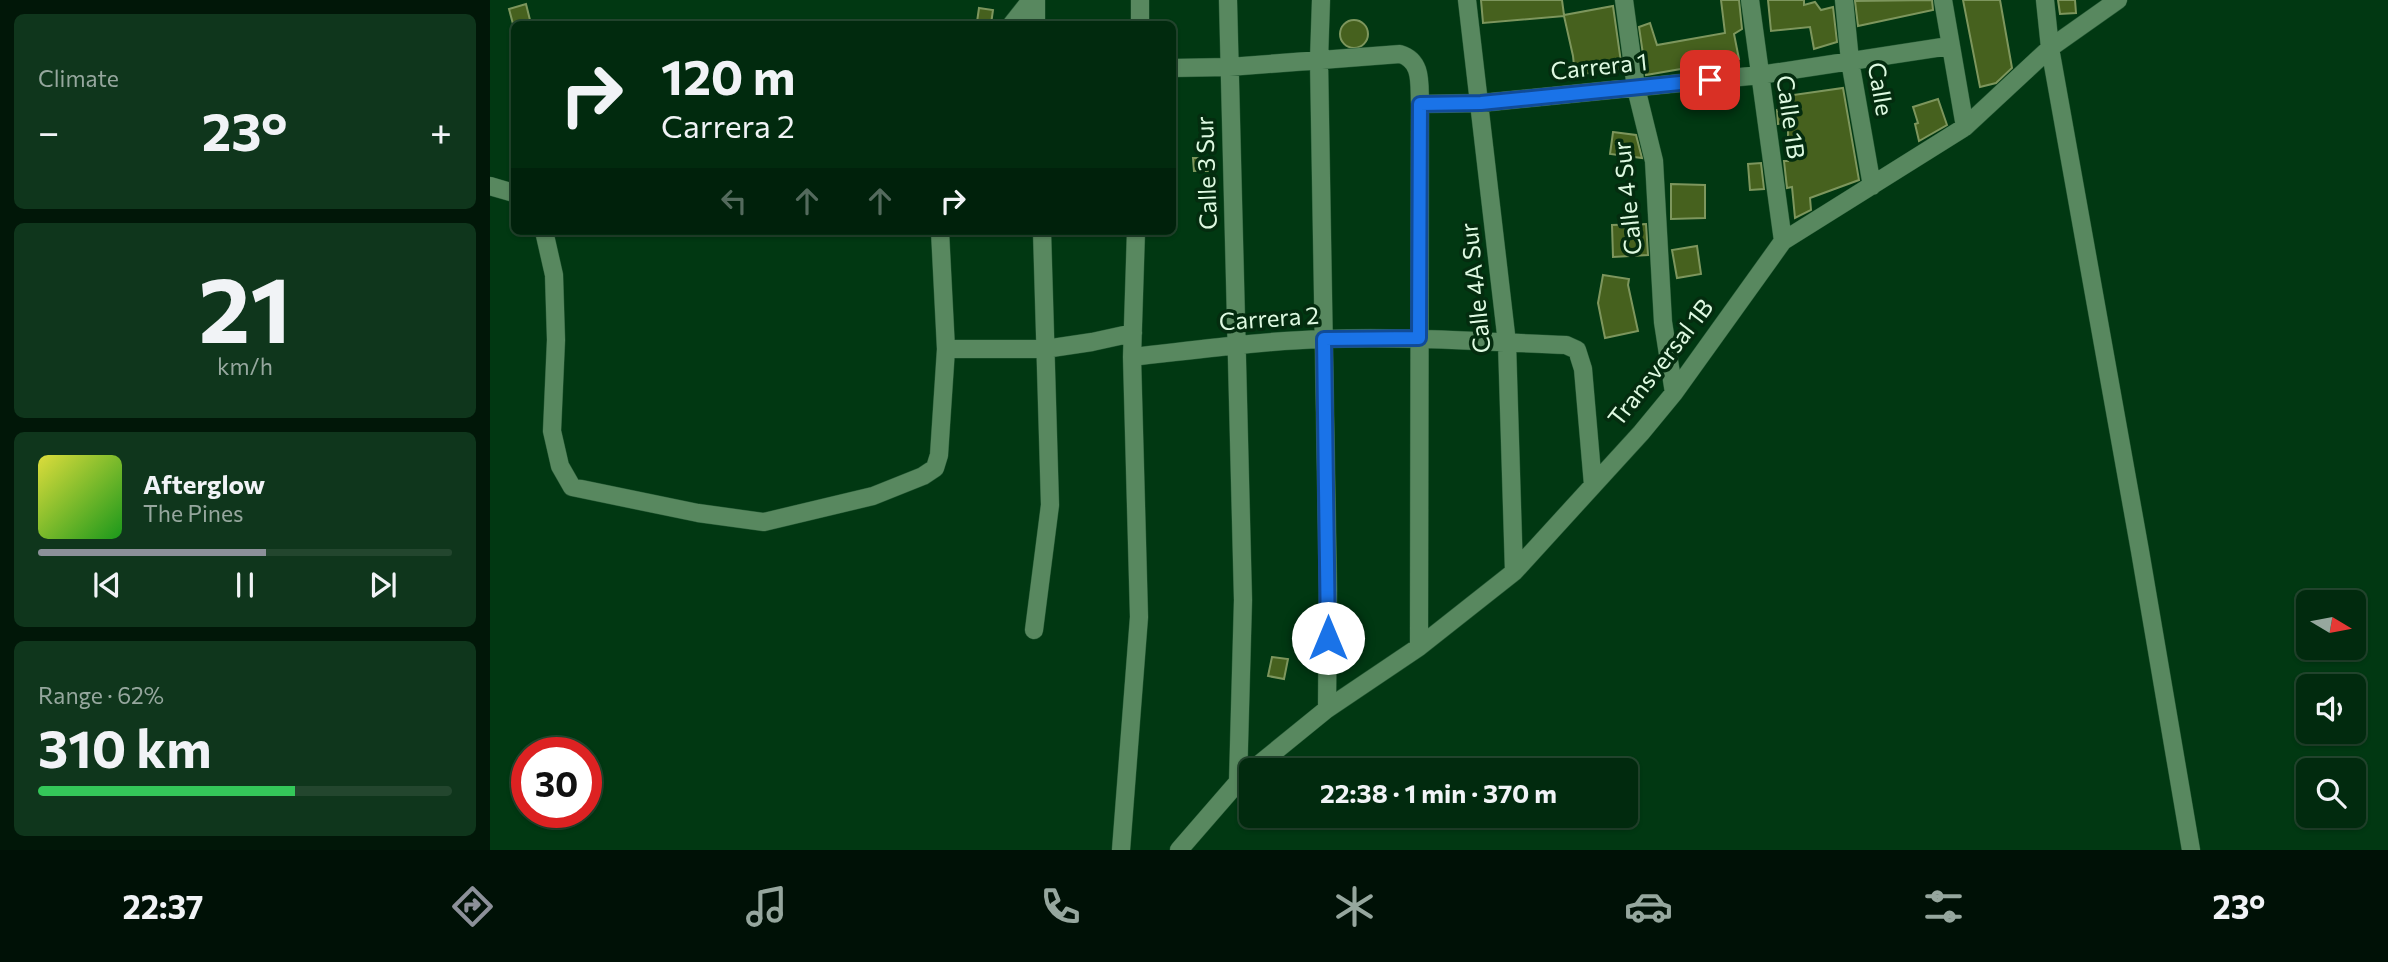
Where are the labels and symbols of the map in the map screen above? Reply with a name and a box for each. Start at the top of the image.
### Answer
street label: Carrera 1 [1549,46,1649,85]
pin [1680,50,1740,110]
street label: Calle [1863,60,1900,118]
street label: Calle 1B [1771,73,1812,161]
street label: Calle 3 Sur [1189,115,1222,230]
street label: Calle 4 Sur [1606,139,1647,257]
street label: Calle 4A Sur [1453,221,1496,355]
street label: Transversal 1B [1601,293,1718,431]
street label: Carrera 2 [1218,300,1320,335]
north arrow [2296,590,2366,660]
position arrow [1291,601,1365,675]
speed limit sign: 30 [511,737,602,828]

